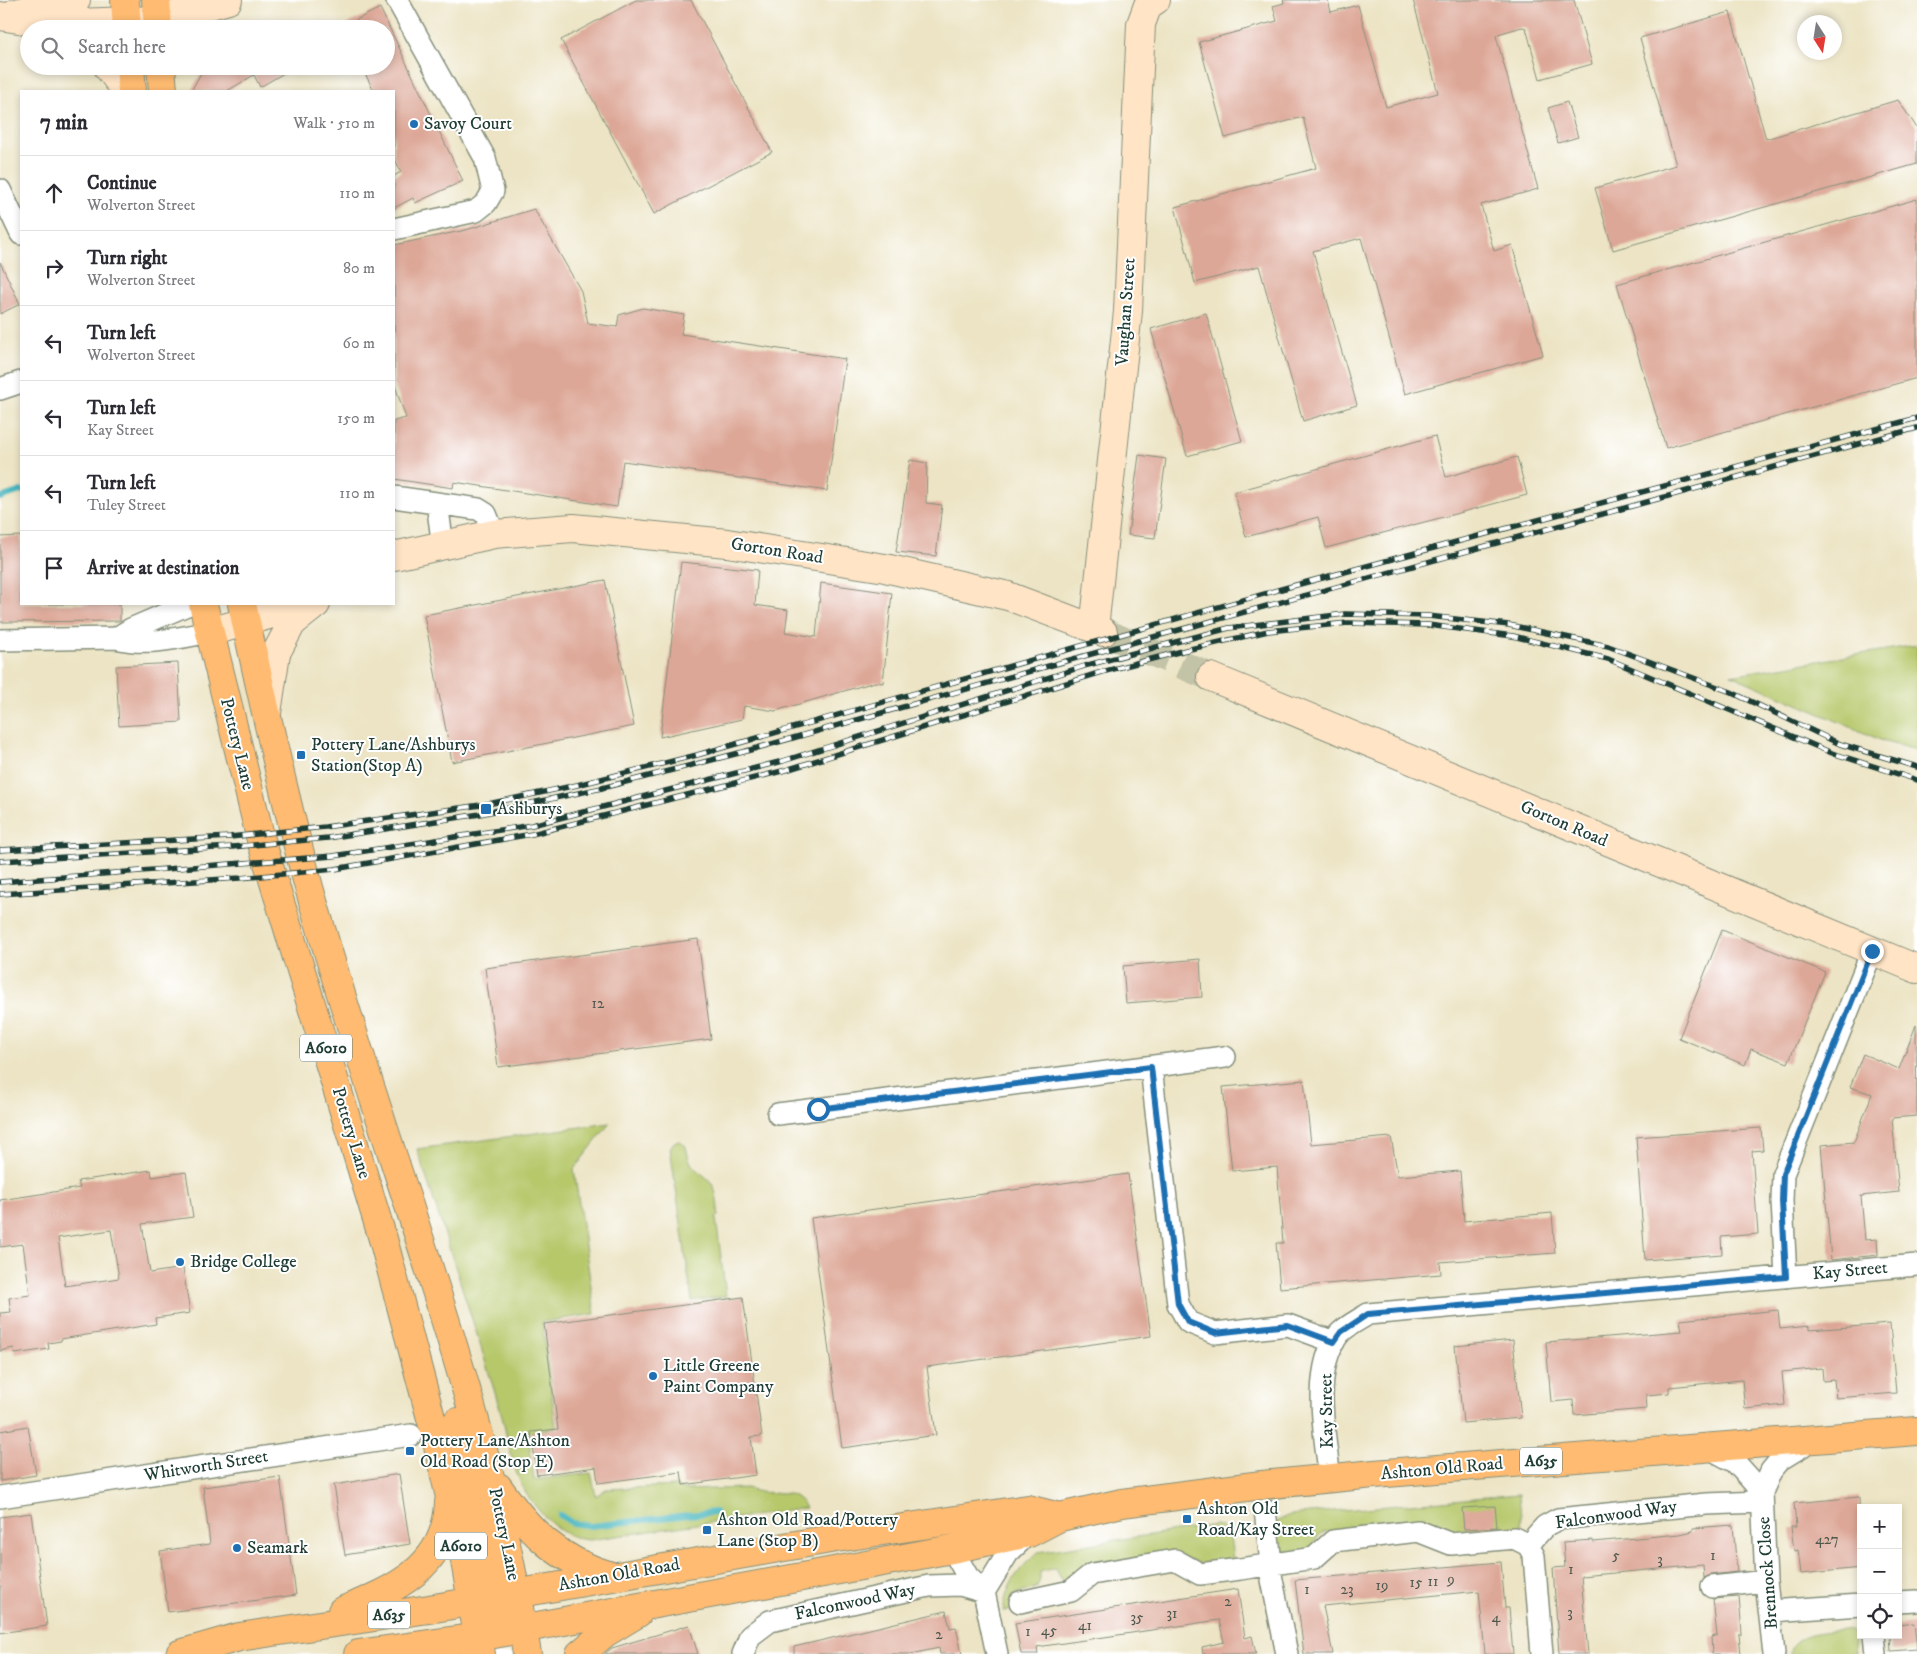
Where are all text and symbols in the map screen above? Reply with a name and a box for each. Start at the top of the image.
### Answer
north arrow [1797,15,1842,60]
search box [20,20,395,75]
icon: search [38,34,66,62]
text: Search here [78,36,166,59]
text: 7 min [40,110,88,136]
text: Walk · 510 m [293,113,375,133]
place label: Savoy Court [424,113,512,135]
marker: Savoy Court [408,118,420,130]
text: Continue [87,172,157,195]
icon: ahead [40,179,68,207]
text: 110 m [339,183,375,203]
text: Wolverton Street [87,195,195,215]
text: Turn right [87,247,167,270]
icon: right [40,254,68,282]
street label: Vaughan Street [1111,257,1141,368]
text: 80 m [343,258,375,278]
text: Wolverton Street [87,270,195,290]
text: Turn left [87,322,156,345]
icon: left [40,329,68,357]
text: 60 m [343,333,375,353]
text: Wolverton Street [87,345,195,365]
text: Turn left [87,397,156,420]
icon: left [40,404,68,432]
text: 150 m [337,408,375,428]
text: Kay Street [87,420,154,440]
text: Turn left [87,472,156,495]
icon: left [40,479,68,507]
text: 110 m [339,483,375,503]
text: Tuley Street [87,495,166,515]
street label: Gorton Road [729,533,825,569]
icon: arrive [40,554,68,582]
text: Arrive at destination [87,557,239,580]
street label: Pottery Lane [215,696,259,792]
place label: Pottery Lane/Ashburys Station(Stop A) [311,734,476,777]
marker: Pottery Lane/Ashburys Station(Stop A) [295,749,307,761]
street label: Gorton Road [1517,796,1611,852]
place label: Ashburys [497,798,562,820]
marker: Ashburys [479,802,493,816]
route end [1861,940,1884,963]
house number: 12 [592,994,605,1013]
road number: A6010 [300,1034,352,1062]
street label: Pottery Lane [327,1085,375,1181]
route start [807,1098,830,1121]
place label: Bridge College [190,1251,297,1273]
marker: Bridge College [174,1256,186,1268]
street label: Kay Street [1812,1257,1889,1285]
place label: Little Greene Paint Company [663,1355,774,1398]
marker: Little Greene Paint Company [647,1370,659,1382]
street label: Kay Street [1315,1373,1339,1449]
place label: Pottery Lane/Ashton Old Road (Stop E) [420,1430,571,1473]
street label: Whitworth Street [141,1445,270,1487]
marker: Pottery Lane/Ashton Old Road (Stop E) [404,1445,416,1457]
road number: A635 [1520,1448,1562,1474]
street label: Ashton Old Road [1380,1453,1504,1485]
street label: Pottery Lane [483,1486,525,1582]
street label: Falconwood Way [1554,1496,1679,1534]
place label: Ashton Old Road/Kay Street [1197,1498,1315,1541]
map controls [1857,1504,1902,1639]
button: + [1857,1504,1902,1549]
place label: Ashton Old Road/Pottery Lane (Stop B) [717,1509,898,1552]
marker: Ashton Old Road/Kay Street [1181,1513,1193,1525]
street label: Brennock Close [1753,1516,1783,1630]
marker: Ashton Old Road/Pottery Lane (Stop B) [701,1524,713,1536]
house number: 427 [1815,1530,1839,1549]
road number: A6010 [435,1532,487,1560]
place label: Seamark [247,1537,308,1559]
marker: Seamark [231,1542,243,1554]
house number: 5 [1612,1546,1620,1565]
house number: 1 [1710,1546,1716,1565]
button: − [1857,1549,1902,1594]
house number: 3 [1657,1550,1663,1569]
street label: Ashton Old Road [557,1554,681,1596]
house number: 1 [1568,1560,1574,1579]
house number: 9 [1446,1570,1455,1589]
house number: 11 [1427,1572,1439,1591]
house number: 15 [1410,1573,1423,1592]
house number: 19 [1376,1576,1388,1595]
street label: Falconwood Way [793,1578,918,1626]
house number: 1 [1304,1580,1310,1599]
house number: 23 [1341,1580,1353,1599]
house number: 2 [1224,1592,1232,1611]
button: locate [1857,1594,1902,1639]
road number: A635 [368,1602,410,1628]
house number: 3 [1567,1603,1573,1622]
house number: 31 [1166,1604,1178,1623]
house number: 35 [1130,1608,1144,1627]
house number: 4 [1492,1608,1501,1627]
house number: 41 [1078,1616,1092,1635]
house number: 45 [1041,1621,1058,1640]
house number: 1 [1025,1622,1031,1641]
house number: 2 [935,1625,943,1644]

